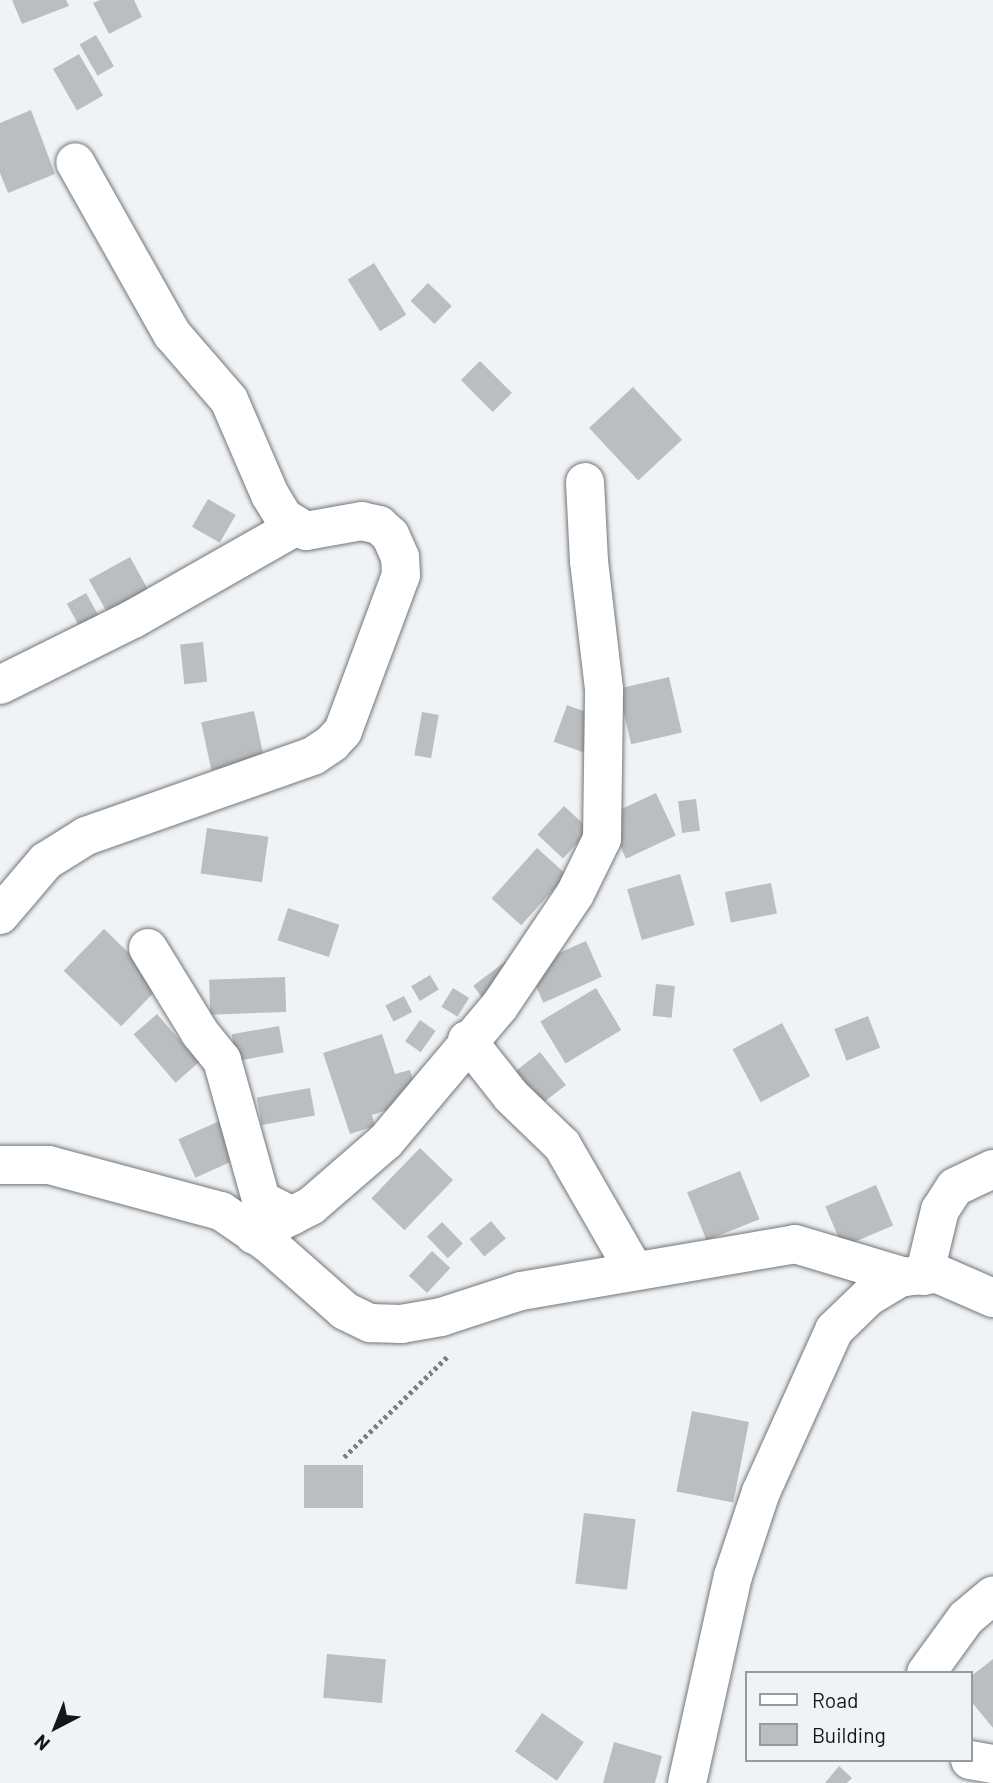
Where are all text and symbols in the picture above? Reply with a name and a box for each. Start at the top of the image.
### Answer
legend [744,1671,972,1762]
text: Road [812,1687,858,1712]
north arrow [21,1692,91,1762]
text: Building [812,1722,886,1747]
text: N [29,1730,54,1756]

